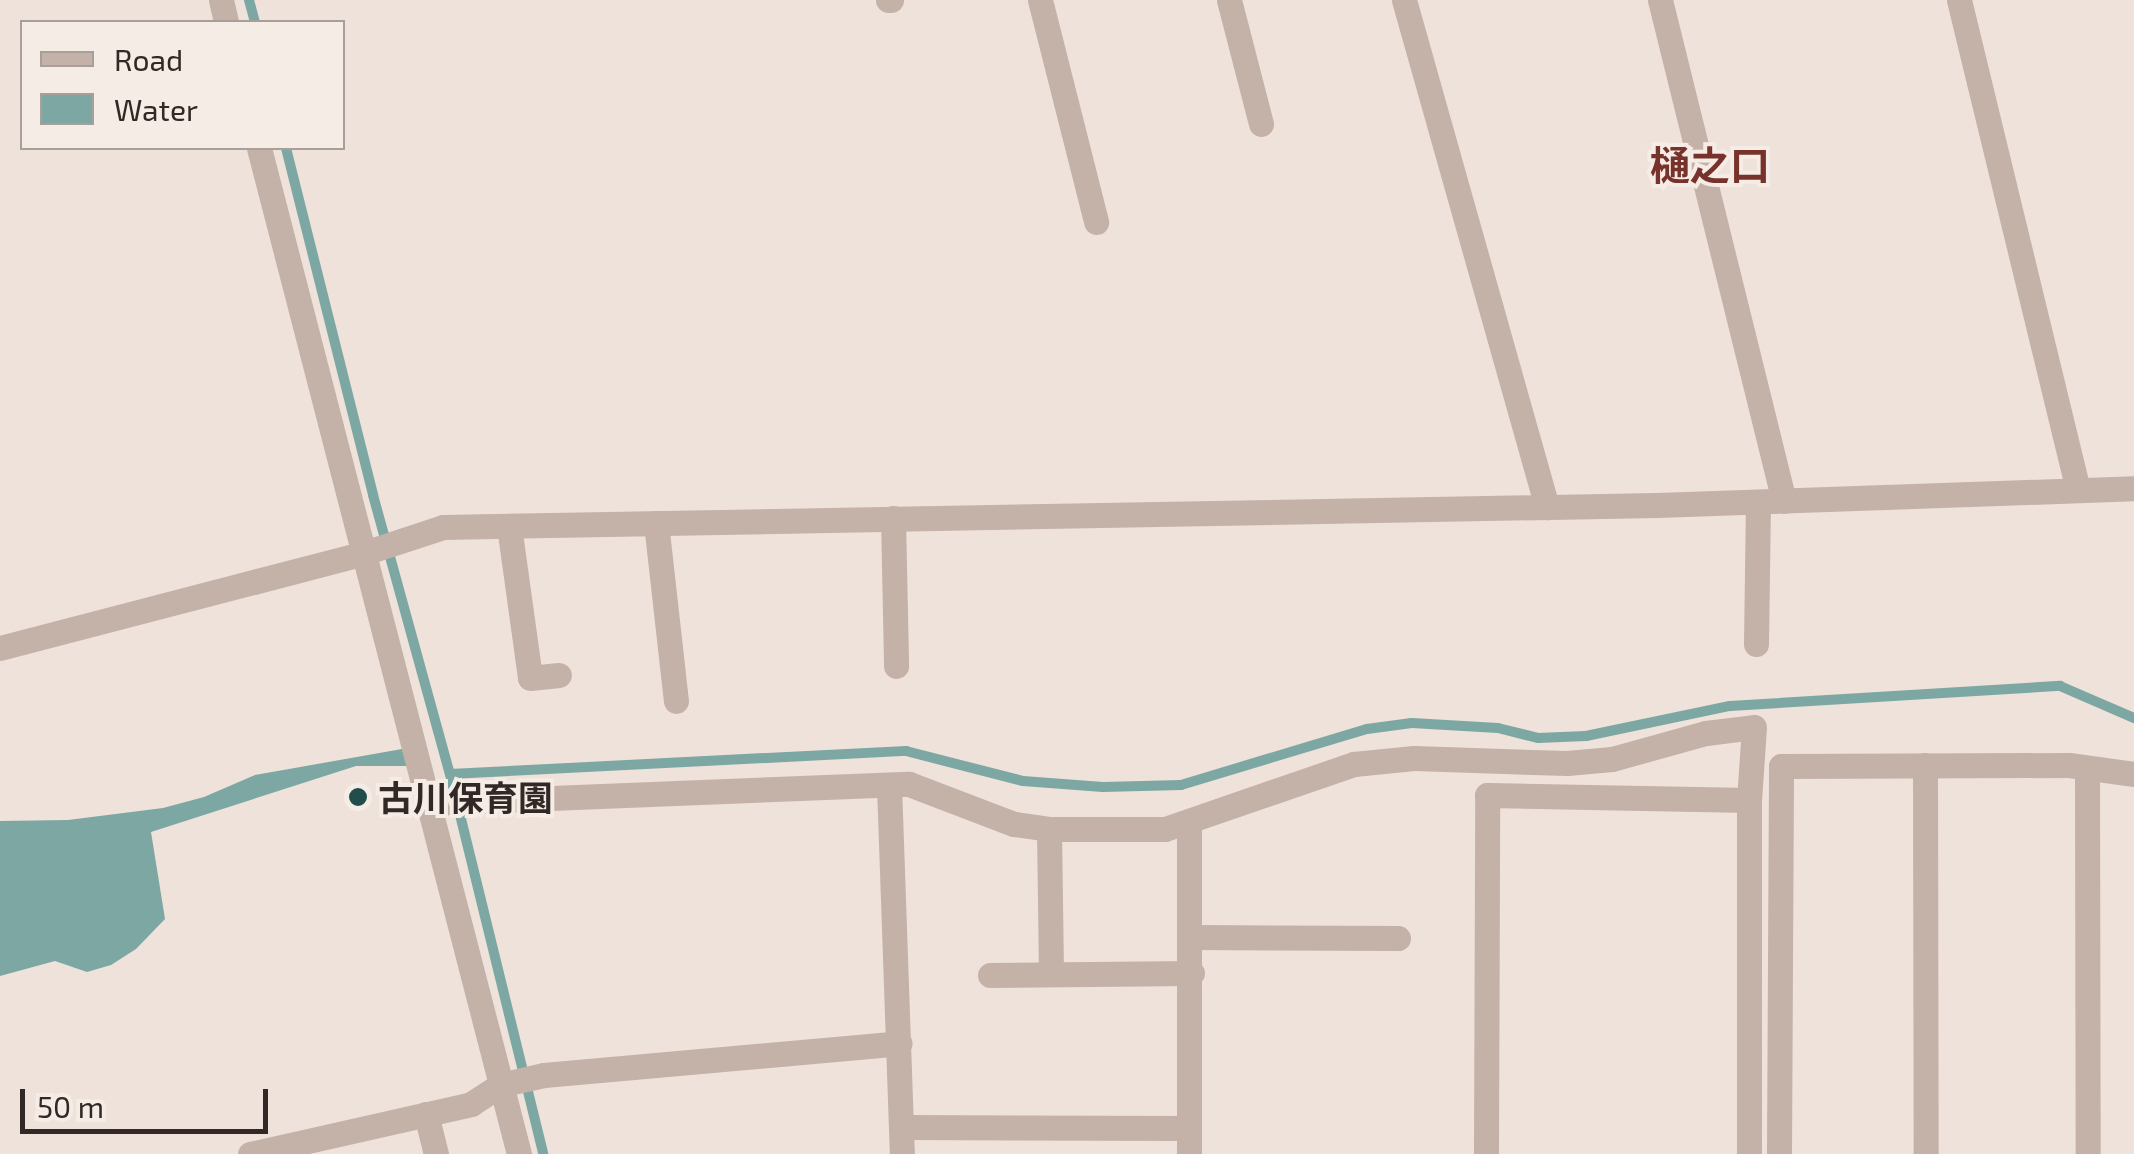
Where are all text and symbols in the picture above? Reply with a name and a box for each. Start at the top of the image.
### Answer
legend [20,20,345,150]
text: Road [114,41,183,77]
text: Water [114,91,198,127]
district label: 樋之口 [1650,140,1770,188]
place label: 古川保育園 [378,776,553,818]
marker: 古川保育園 [347,786,369,808]
scale bar [25,1069,272,1131]
text: 50 m [37,1088,104,1124]

